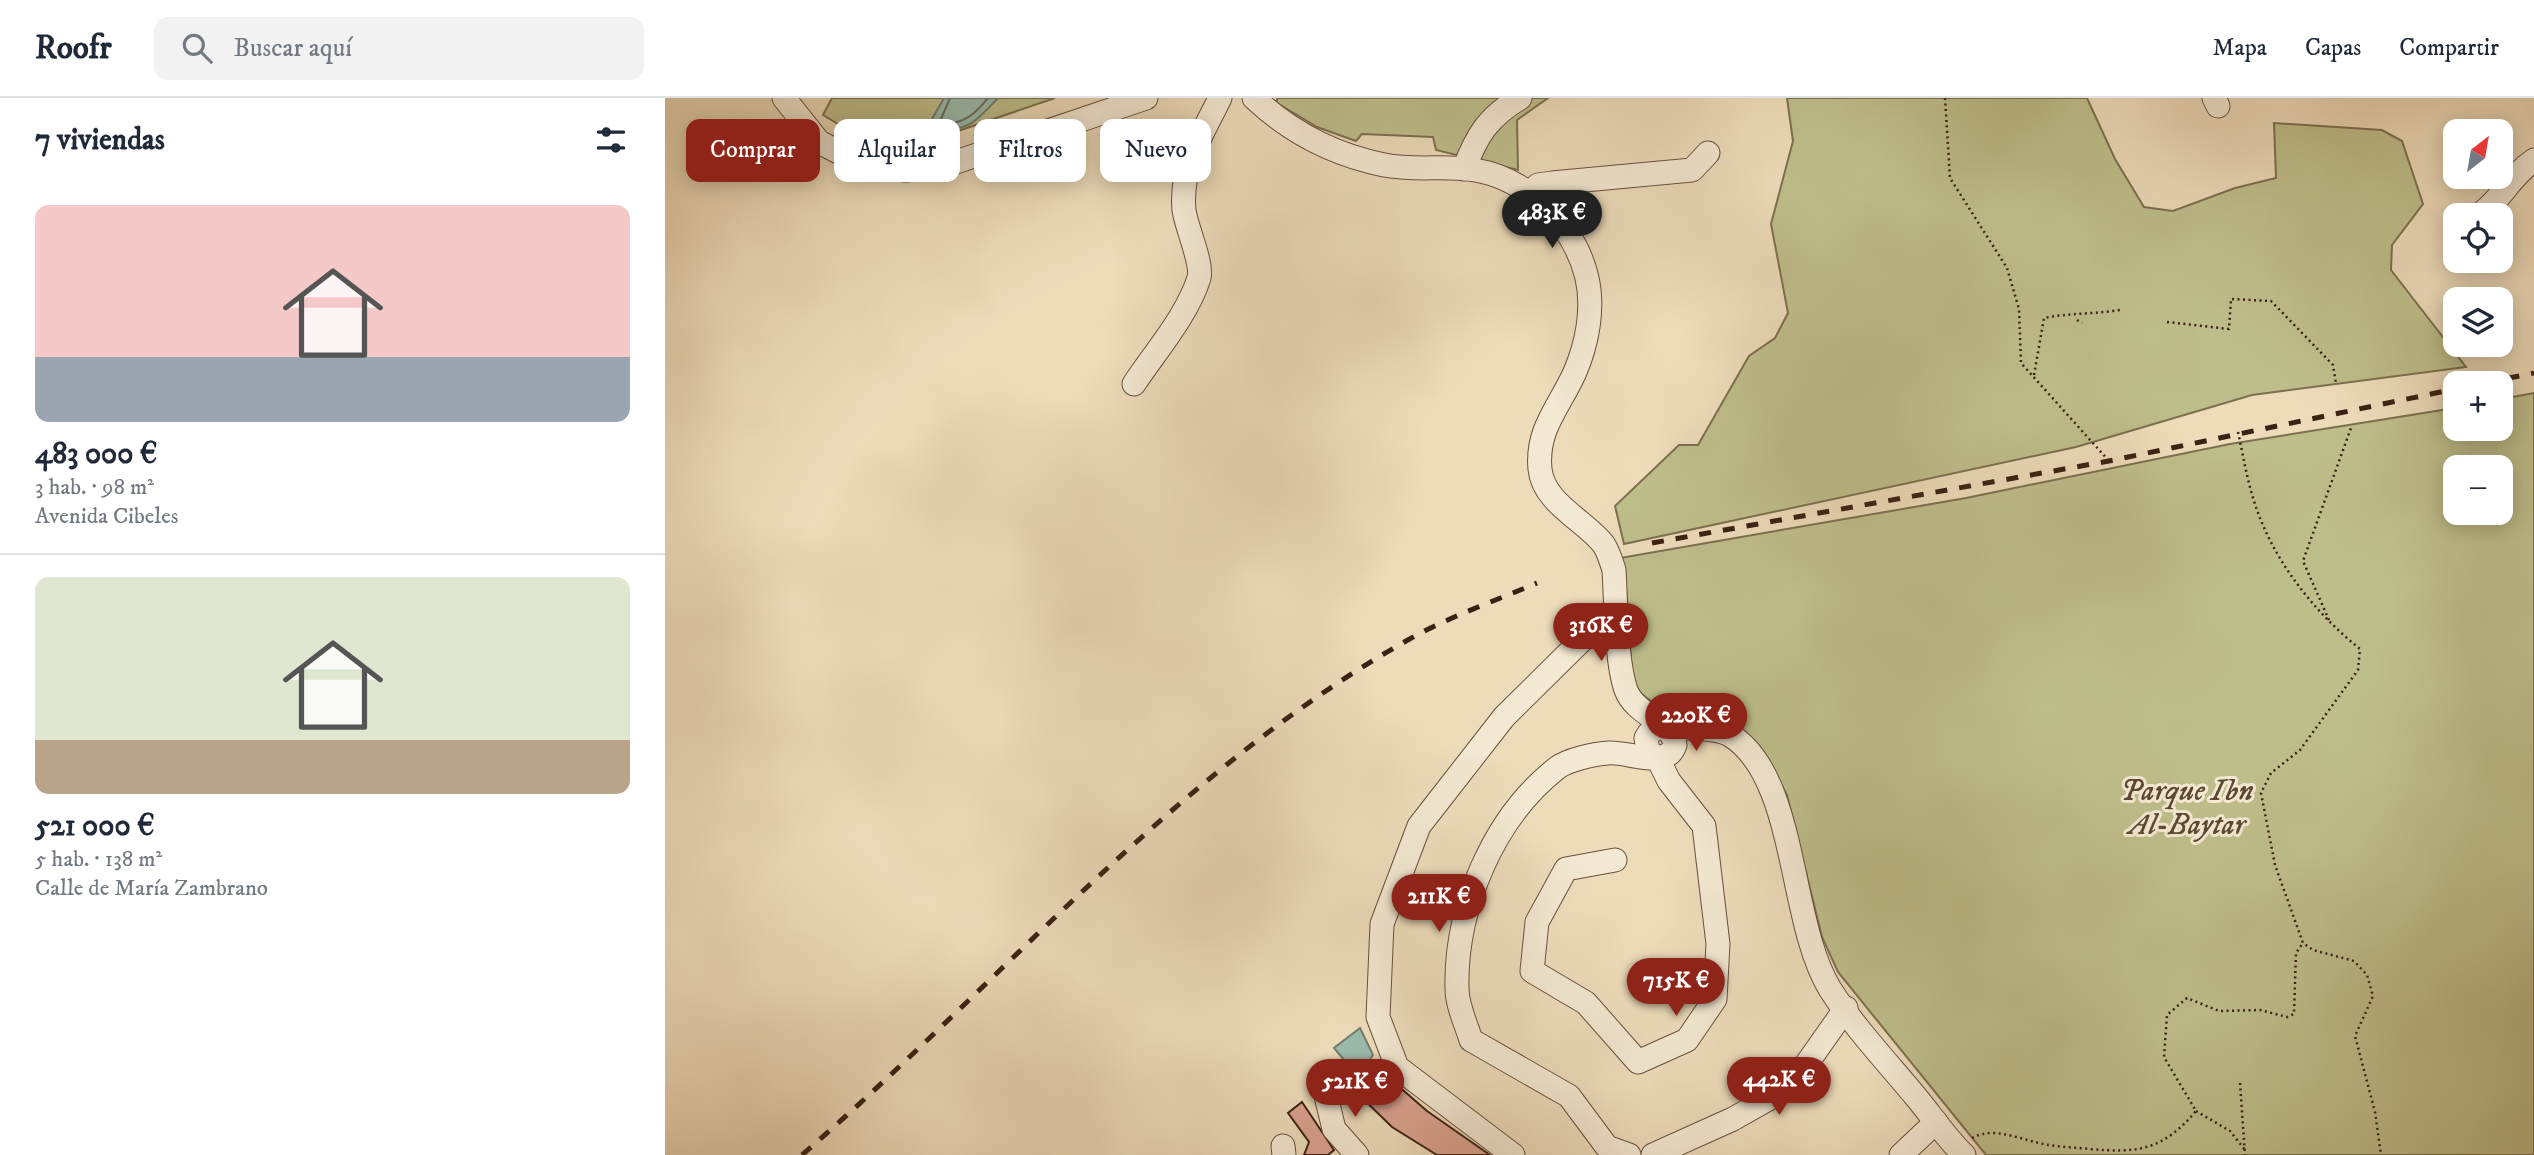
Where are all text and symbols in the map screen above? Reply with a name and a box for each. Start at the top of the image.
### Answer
search box [154,17,644,80]
text: Roofr [35,28,112,69]
icon: search [178,29,216,67]
text: Buscar aquí [234,32,352,65]
text: Mapa [2213,33,2267,63]
text: Capas [2305,33,2361,63]
text: Compartir [2399,33,2499,63]
chip: Comprar [686,119,820,182]
chip: Alquilar [834,119,960,182]
chip: Filtros [974,119,1086,182]
chip: Nuevo [1100,119,1211,182]
north arrow [2443,119,2513,189]
map controls [2443,119,2513,525]
icon: filters [592,121,630,159]
text: 7 viviendas [35,122,165,159]
pin: 483K € [1495,190,1609,250]
text: 483K € [1518,198,1586,227]
button: locate [2443,203,2513,273]
icon: home [270,250,396,376]
button: layers [2443,287,2513,357]
button: + [2443,371,2513,441]
text: 483 000 € [35,436,157,473]
button: − [2443,455,2513,525]
text: 3 hab. · 98 m² [35,473,154,502]
text: Avenida Cibeles [35,502,178,531]
pin: 316K € [1544,603,1658,663]
text: 316K € [1569,611,1633,640]
icon: home [270,622,396,748]
pin: 220K € [1639,694,1753,753]
text: 220K € [1661,701,1731,730]
park label: Parque Ibn Al-Baytar [2121,773,2253,844]
text: 521 000 € [35,808,155,845]
text: 5 hab. · 138 m² [35,845,162,874]
text: Calle de María Zambrano [35,874,268,903]
pin: 211K € [1382,874,1496,934]
text: 211K € [1408,882,1470,911]
pin: 715K € [1619,958,1733,1018]
text: 715K € [1643,966,1709,995]
pin: 442K € [1722,1058,1836,1117]
pin: 521K € [1298,1060,1412,1119]
text: 442K € [1743,1065,1815,1094]
text: 521K € [1322,1067,1388,1096]

